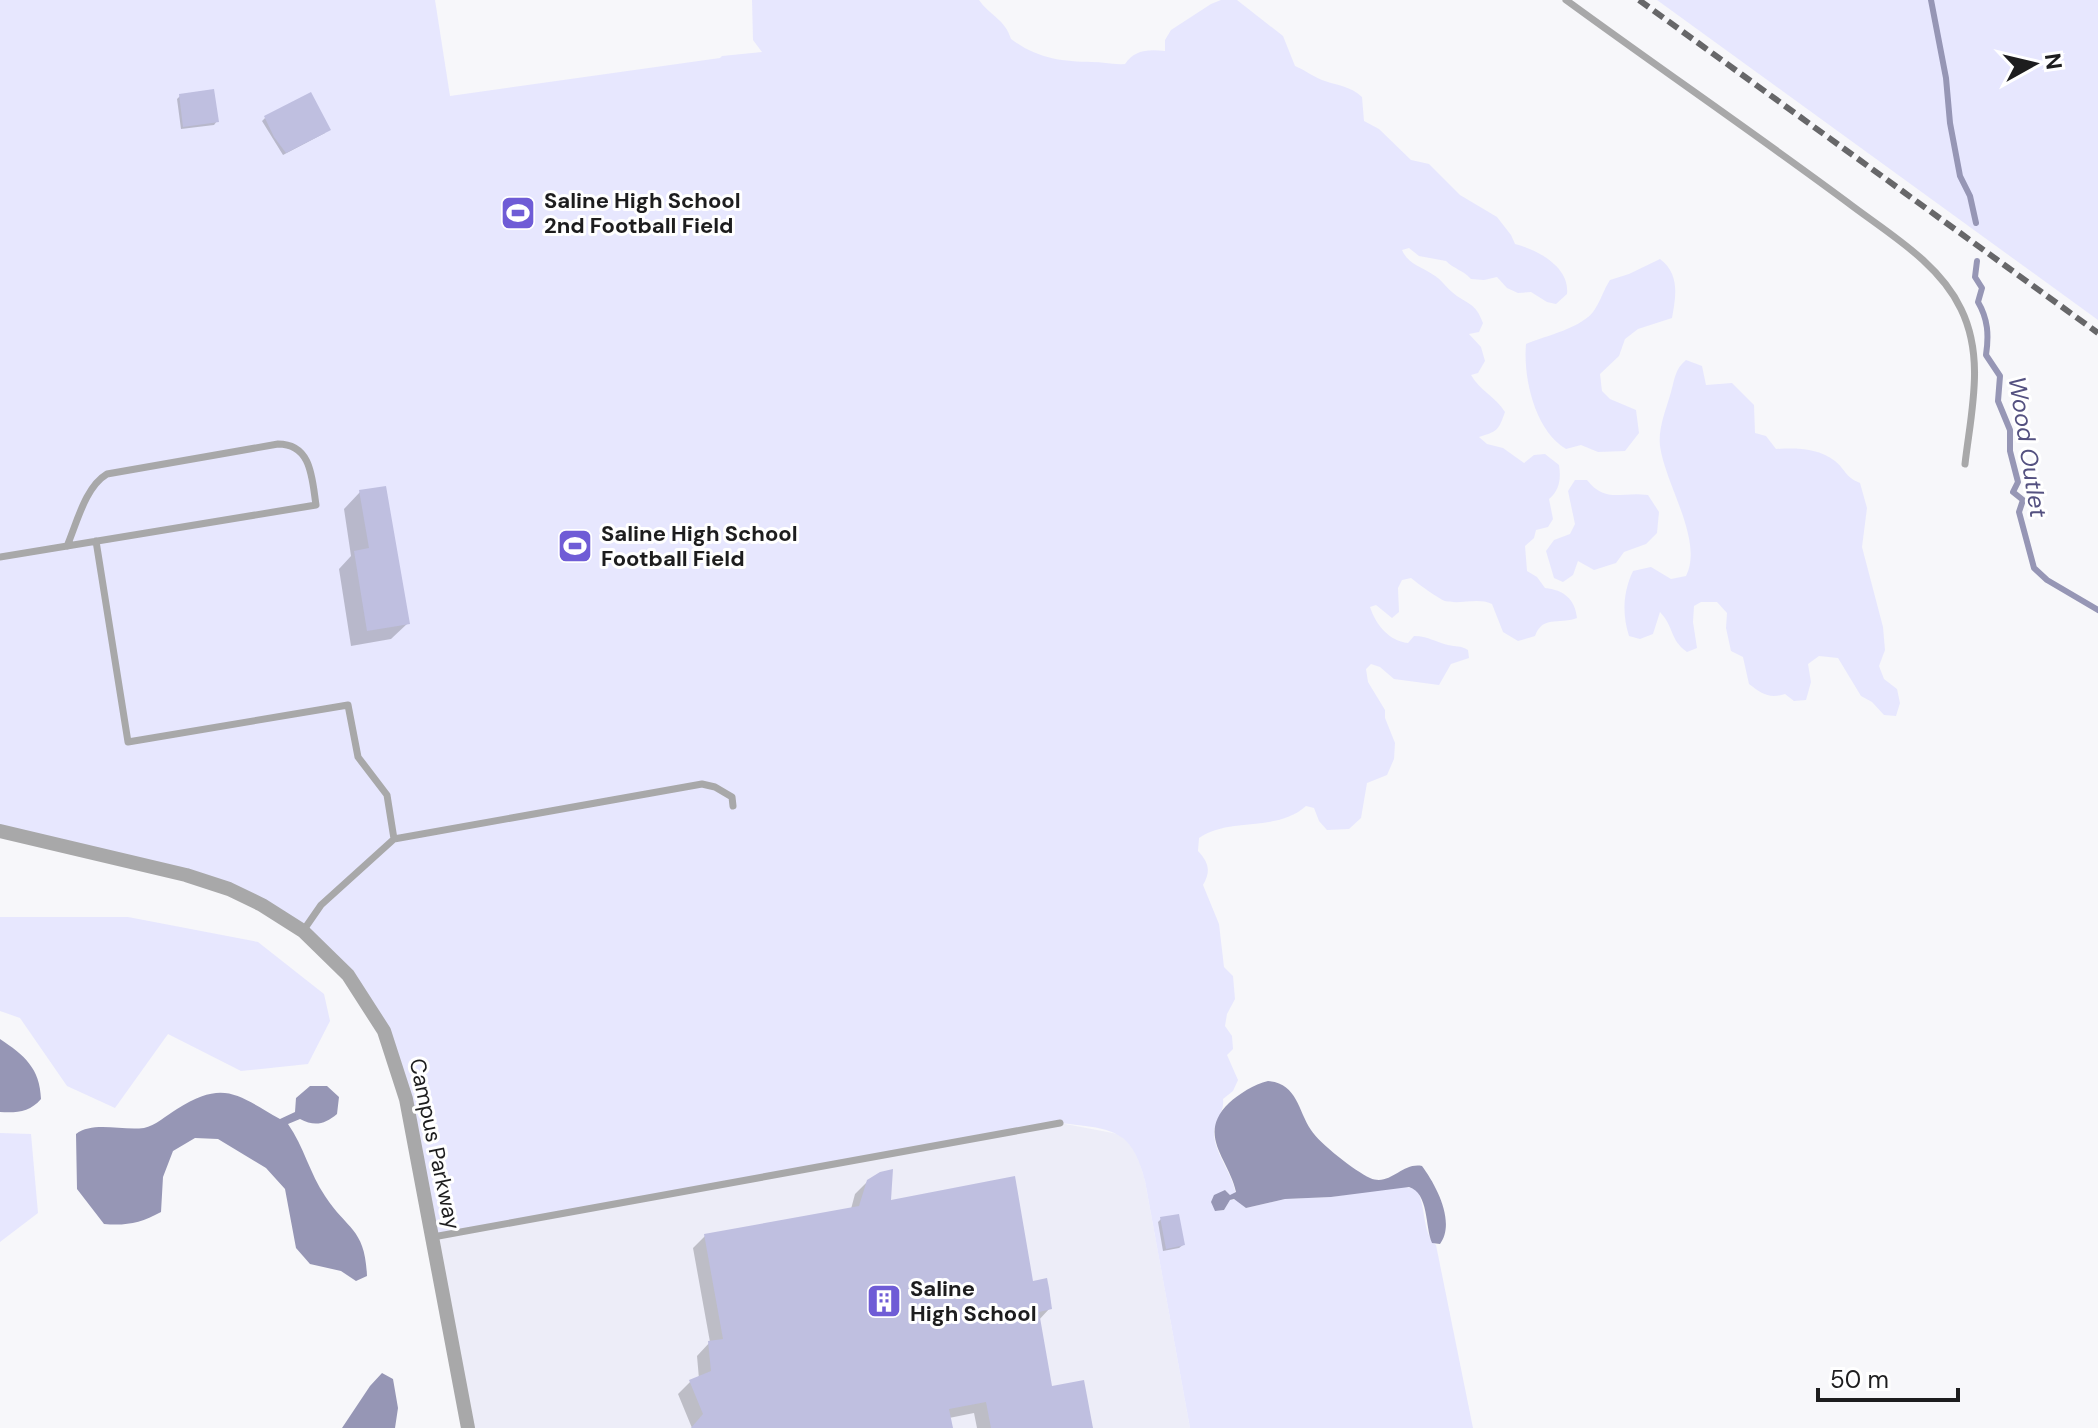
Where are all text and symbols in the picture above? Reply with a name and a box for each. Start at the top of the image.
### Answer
north arrow [1994,24,2074,104]
text: N [2038,51,2069,71]
place label: Saline High School 2nd Football Field [544,186,741,240]
sports icon: Saline High School 2nd Football Field [499,194,537,232]
water label: Wood Outlet [2002,374,2055,521]
place label: Saline High School Football Field [601,519,798,573]
sports icon: Saline High School Football Field [556,527,594,565]
street label: Campus Parkway [403,1056,467,1232]
place label: Saline High School [910,1274,1037,1328]
building icon: Saline High School [865,1282,903,1320]
scale bar [1818,1352,1958,1402]
text: 50 m [1830,1364,1889,1395]

